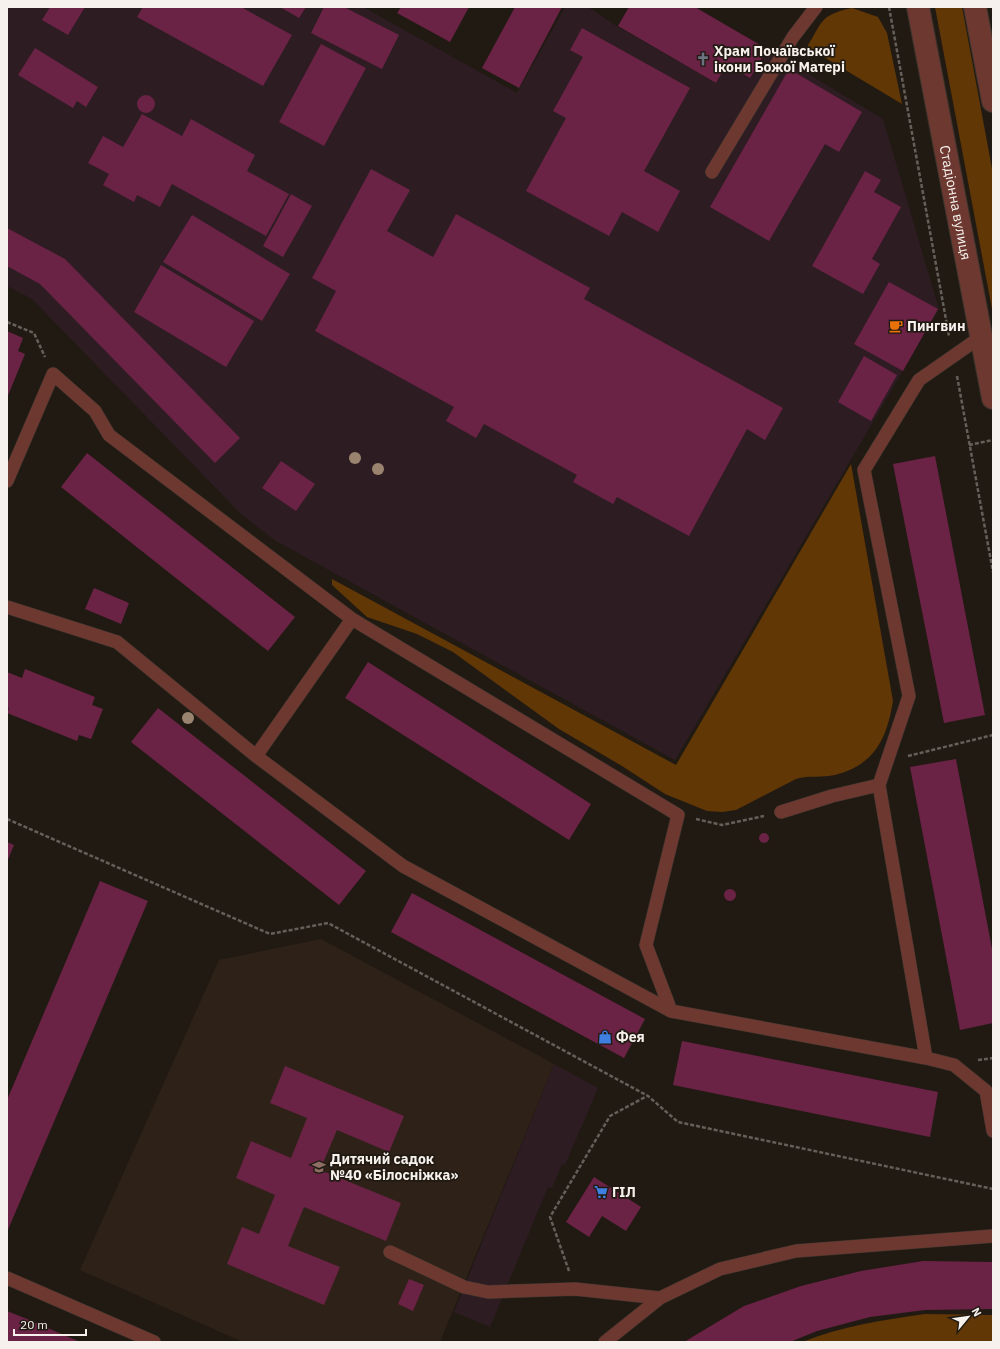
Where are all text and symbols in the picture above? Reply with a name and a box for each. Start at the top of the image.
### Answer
place label: Храм Почаївської ікони Божої Матері [714,42,845,76]
church icon: Храм Почаївської ікони Божої Матері [695,51,711,67]
street label: Стадіонна вулиця [936,144,975,261]
place label: Пингвин [907,317,965,335]
cafe icon: Пингвин [888,318,904,334]
place label: Фея [616,1028,645,1046]
shop icon: Фея [597,1029,613,1045]
place label: Дитячий садок №40 «Білосніжка» [330,1150,458,1184]
school or university icon: Дитячий садок №40 «Білосніжка» [311,1159,327,1175]
place label: ГІЛ [612,1183,636,1201]
supermarket icon: ГІЛ [593,1184,609,1200]
north arrow [948,1297,988,1337]
text: N [969,1305,985,1319]
scale bar [14,1311,86,1337]
text: 20 m [20,1317,48,1332]

